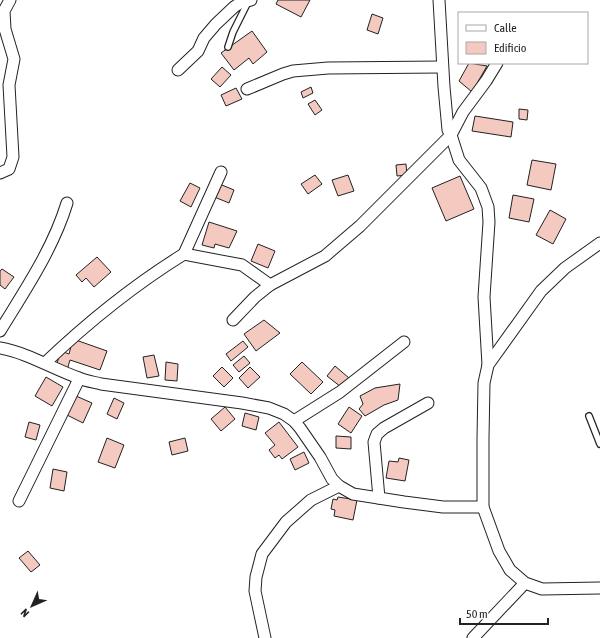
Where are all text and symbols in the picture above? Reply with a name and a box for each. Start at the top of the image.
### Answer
legend [458,12,588,64]
text: Calle [494,21,517,35]
text: Edificio [494,41,527,55]
north arrow [12,586,52,626]
scale bar [460,600,548,626]
text: N [18,607,31,620]
text: 50 m [466,607,488,621]

